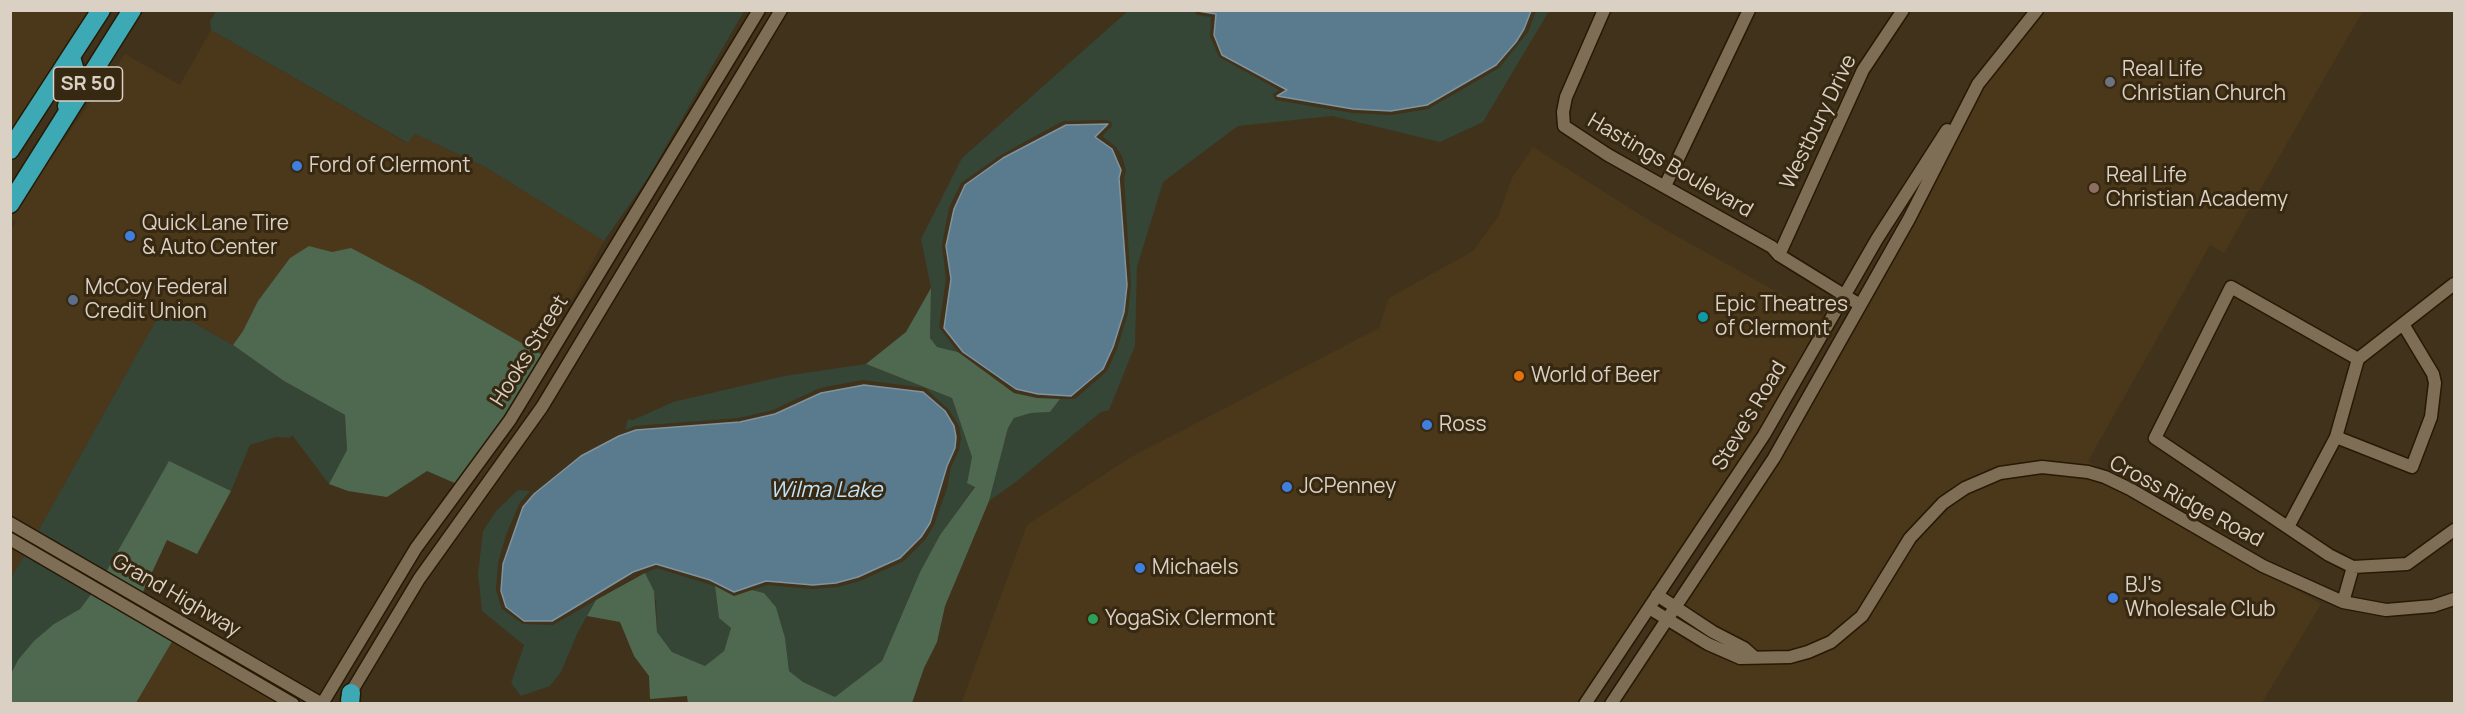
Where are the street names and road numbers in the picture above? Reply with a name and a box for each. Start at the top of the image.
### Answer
street label: Westbury Drive [1775,51,1863,193]
road number: SR 50 [54,67,122,101]
street label: Hastings Boulevard [1583,108,1757,224]
street label: Hooks Street [486,291,574,411]
street label: Steve's Road [1707,357,1793,475]
street label: Cross Ridge Road [2105,451,2267,553]
street label: Grand Highway [107,549,245,643]

